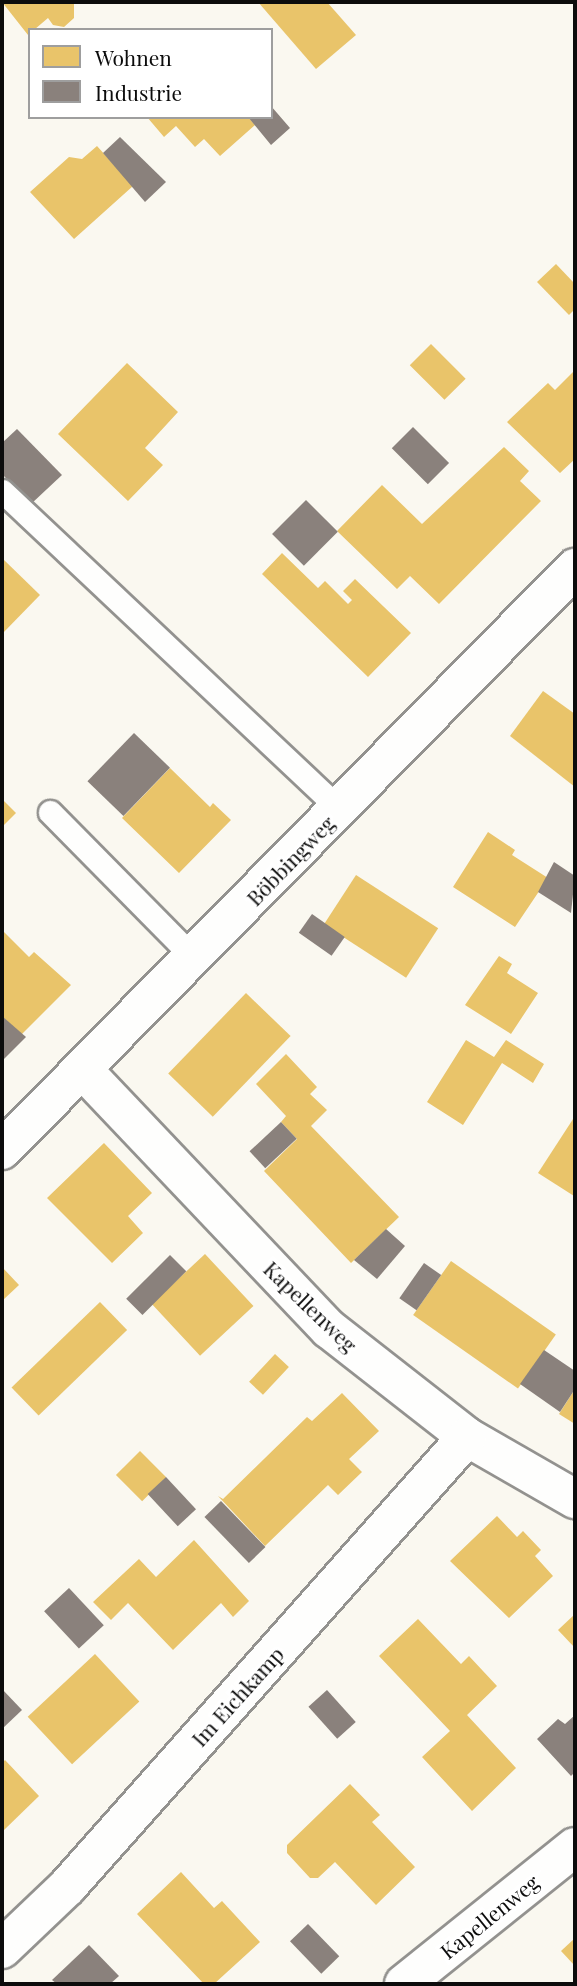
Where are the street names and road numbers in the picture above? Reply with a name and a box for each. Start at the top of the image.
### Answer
street label: Böbbingweg [241,810,339,910]
street label: Kapellenweg [259,1255,363,1357]
street label: Im Eichkamp [186,1641,288,1751]
street label: Kapellenweg [435,1869,543,1963]

